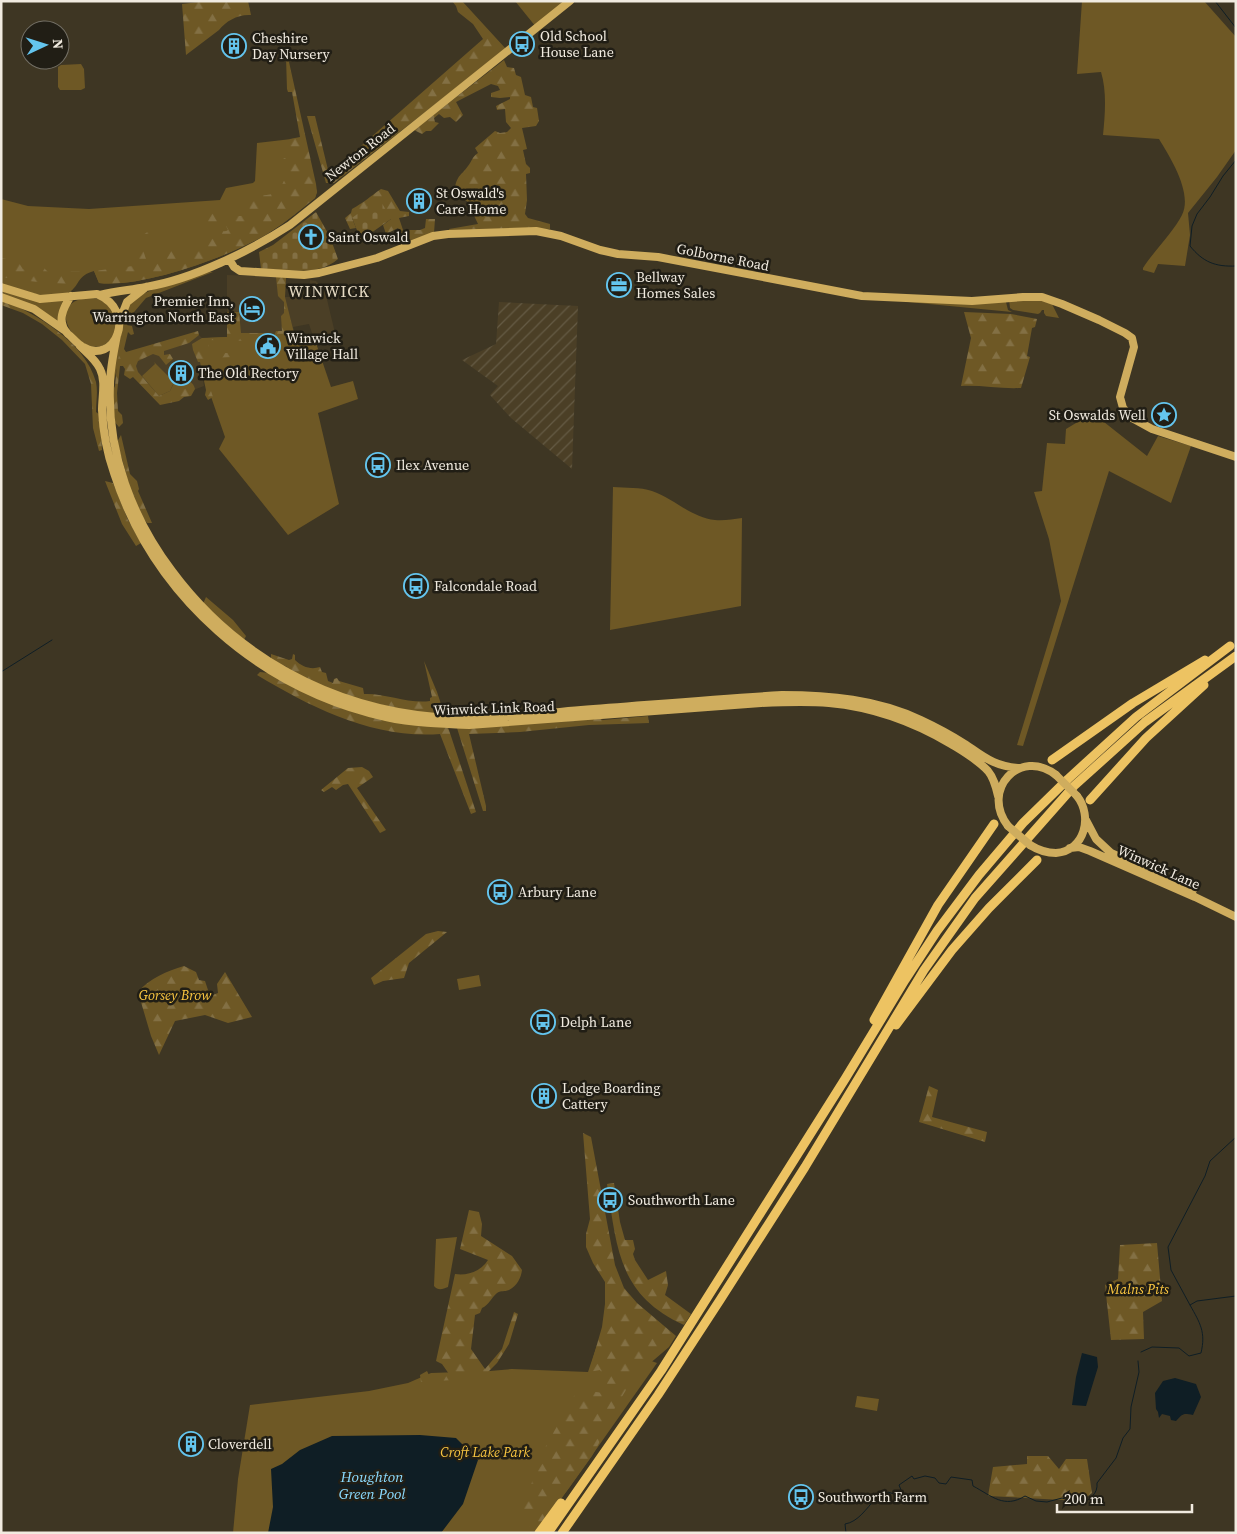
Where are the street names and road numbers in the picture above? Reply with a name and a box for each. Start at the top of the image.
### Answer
street label: Newton Road [321,118,399,186]
street label: Golborne Road [675,238,771,276]
street label: Winwick Link Road [433,696,555,720]
street label: Winwick Lane [1114,840,1204,894]

